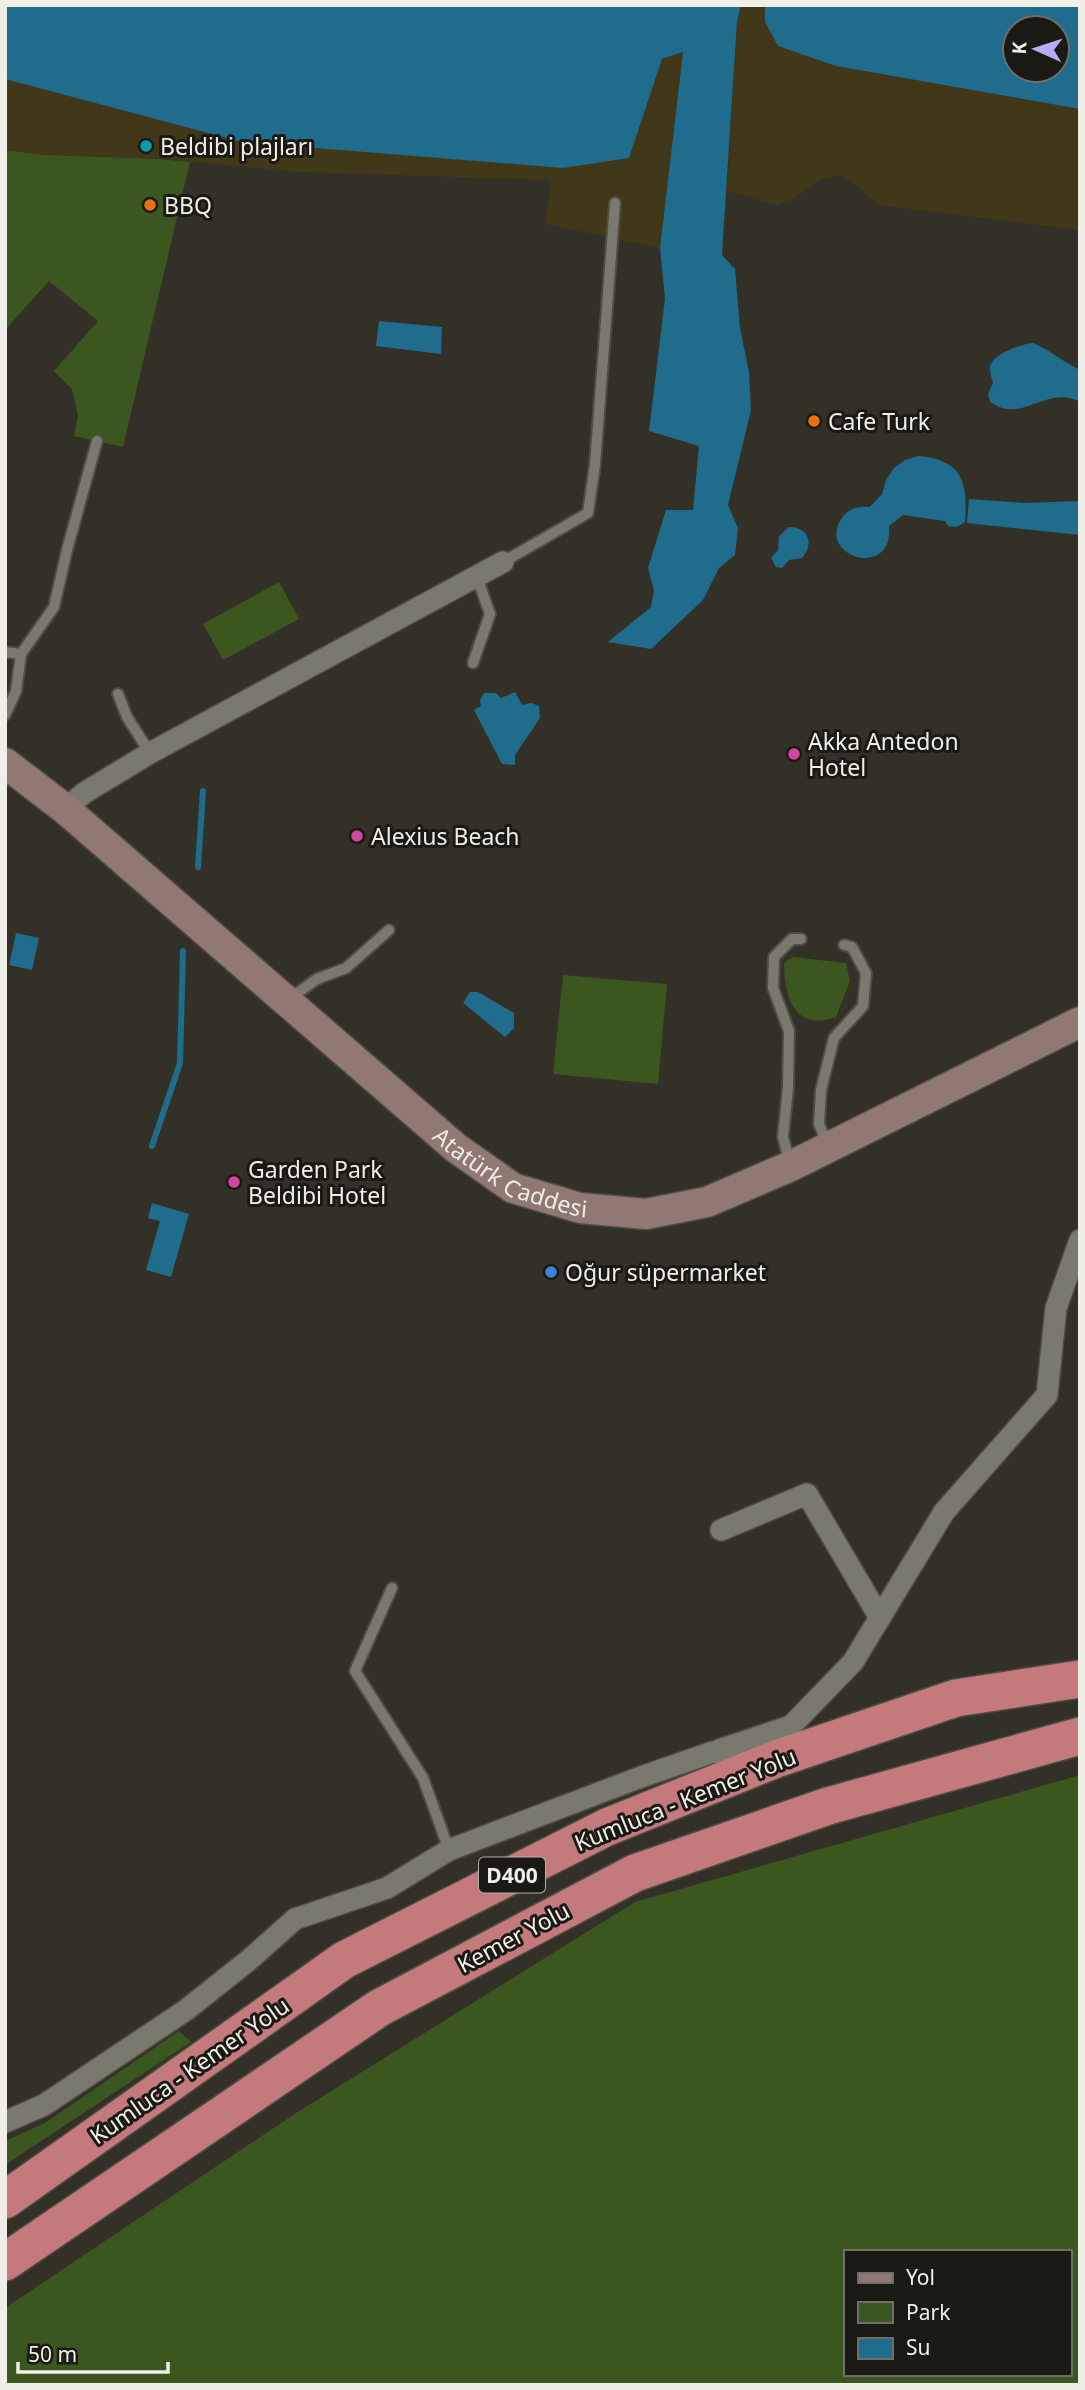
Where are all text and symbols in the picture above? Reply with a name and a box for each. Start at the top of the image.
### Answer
north arrow [1001,14,1071,84]
text: K [1006,41,1032,55]
place label: Beldibi plajları [160,130,313,162]
marker: Beldibi plajları [138,138,154,154]
place label: BBQ [164,189,212,221]
marker: BBQ [142,197,158,213]
place label: Cafe Turk [828,405,931,437]
marker: Cafe Turk [806,413,822,429]
place label: Akka Antedon Hotel [808,725,959,783]
marker: Akka Antedon Hotel [786,746,802,762]
place label: Alexius Beach [371,820,520,852]
marker: Alexius Beach [349,828,365,844]
street label: Atatürk Caddesi [427,1119,589,1225]
place label: Garden Park Beldibi Hotel [248,1153,386,1211]
marker: Garden Park Beldibi Hotel [226,1174,242,1190]
place label: Oğur süpermarket [565,1256,766,1288]
marker: Oğur süpermarket [543,1264,559,1280]
street label: Kumluca - Kemer Yolu [569,1740,801,1858]
road number: D400 [479,1857,545,1892]
street label: Kemer Yolu [451,1894,575,1980]
street label: Kumluca - Kemer Yolu [83,1989,295,2151]
legend [844,2250,1071,2376]
text: Yol [906,2263,935,2291]
text: Park [906,2298,951,2326]
scale bar [18,2330,168,2374]
text: Su [906,2333,931,2361]
text: 50 m [28,2340,77,2368]

